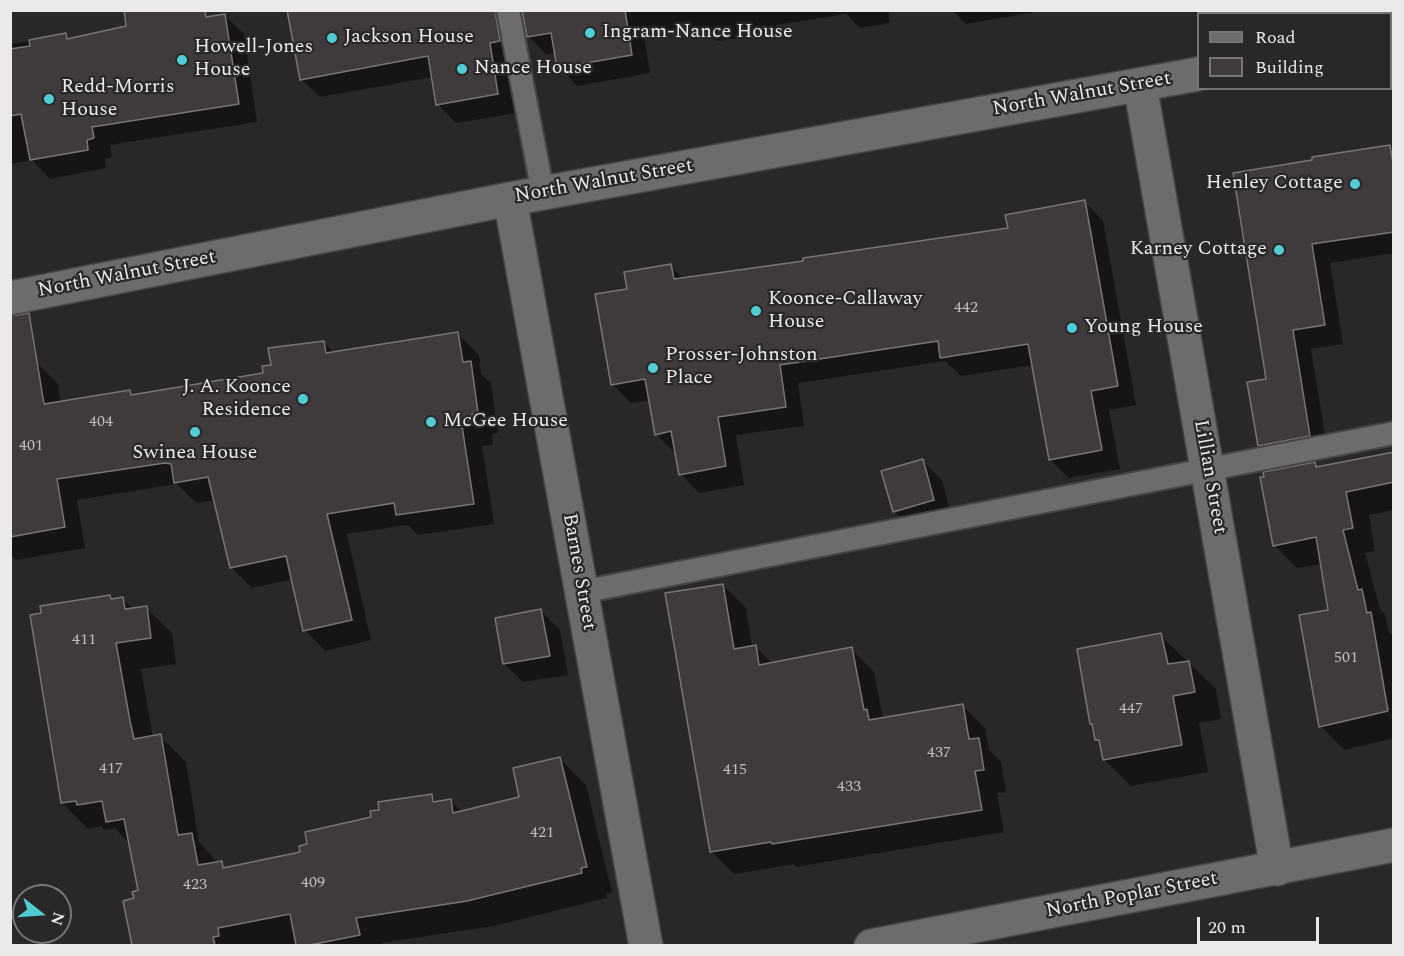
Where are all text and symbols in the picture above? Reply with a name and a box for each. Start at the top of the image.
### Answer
legend [1197,12,1392,90]
place label: Ingram-Nance House [602,21,793,45]
text: Road [1255,24,1296,51]
place label: Jackson House [344,26,474,50]
marker: Ingram-Nance House [583,26,597,40]
marker: Jackson House [325,31,339,45]
place label: Howell-Jones House [194,36,313,83]
marker: Howell-Jones House [175,53,189,67]
text: Building [1255,54,1324,81]
place label: Nance House [474,57,592,81]
marker: Nance House [455,62,469,76]
street label: North Walnut Street [991,67,1173,123]
place label: Redd-Morris House [61,76,175,123]
marker: Redd-Morris House [42,92,56,106]
street label: North Walnut Street [513,154,695,210]
place label: Henley Cottage [1206,172,1343,196]
marker: Henley Cottage [1348,177,1362,191]
place label: Karney Cottage [1130,238,1267,262]
marker: Karney Cottage [1272,243,1286,257]
street label: North Walnut Street [36,246,218,304]
place label: Koonce-Callaway House [768,288,922,335]
house number: 442 [954,299,978,319]
marker: Koonce-Callaway House [749,304,763,318]
place label: Young House [1084,316,1203,340]
marker: Young House [1065,321,1079,335]
place label: Prosser-Johnston Place [665,344,818,391]
marker: Prosser-Johnston Place [646,361,660,375]
place label: J. A. Koonce Residence [182,376,291,423]
marker: J. A. Koonce Residence [296,392,310,406]
place label: McGee House [443,410,568,434]
house number: 404 [89,413,113,433]
marker: McGee House [424,415,438,429]
street label: Lillian Street [1187,418,1231,536]
marker: Swinea House [188,425,202,439]
house number: 401 [19,437,43,457]
place label: Swinea House [132,442,258,466]
street label: Barnes Street [556,512,600,632]
house number: 411 [72,631,96,651]
house number: 501 [1334,649,1358,669]
house number: 447 [1119,700,1143,720]
house number: 437 [927,744,951,764]
house number: 417 [99,760,123,780]
house number: 415 [723,761,747,781]
house number: 433 [837,778,861,798]
house number: 421 [530,824,554,844]
street label: North Poplar Street [1044,868,1220,924]
house number: 409 [301,874,325,894]
house number: 423 [183,876,207,896]
north arrow [12,884,72,944]
scale bar [1200,905,1322,943]
text: N [44,909,71,928]
text: 20 m [1208,914,1246,941]

